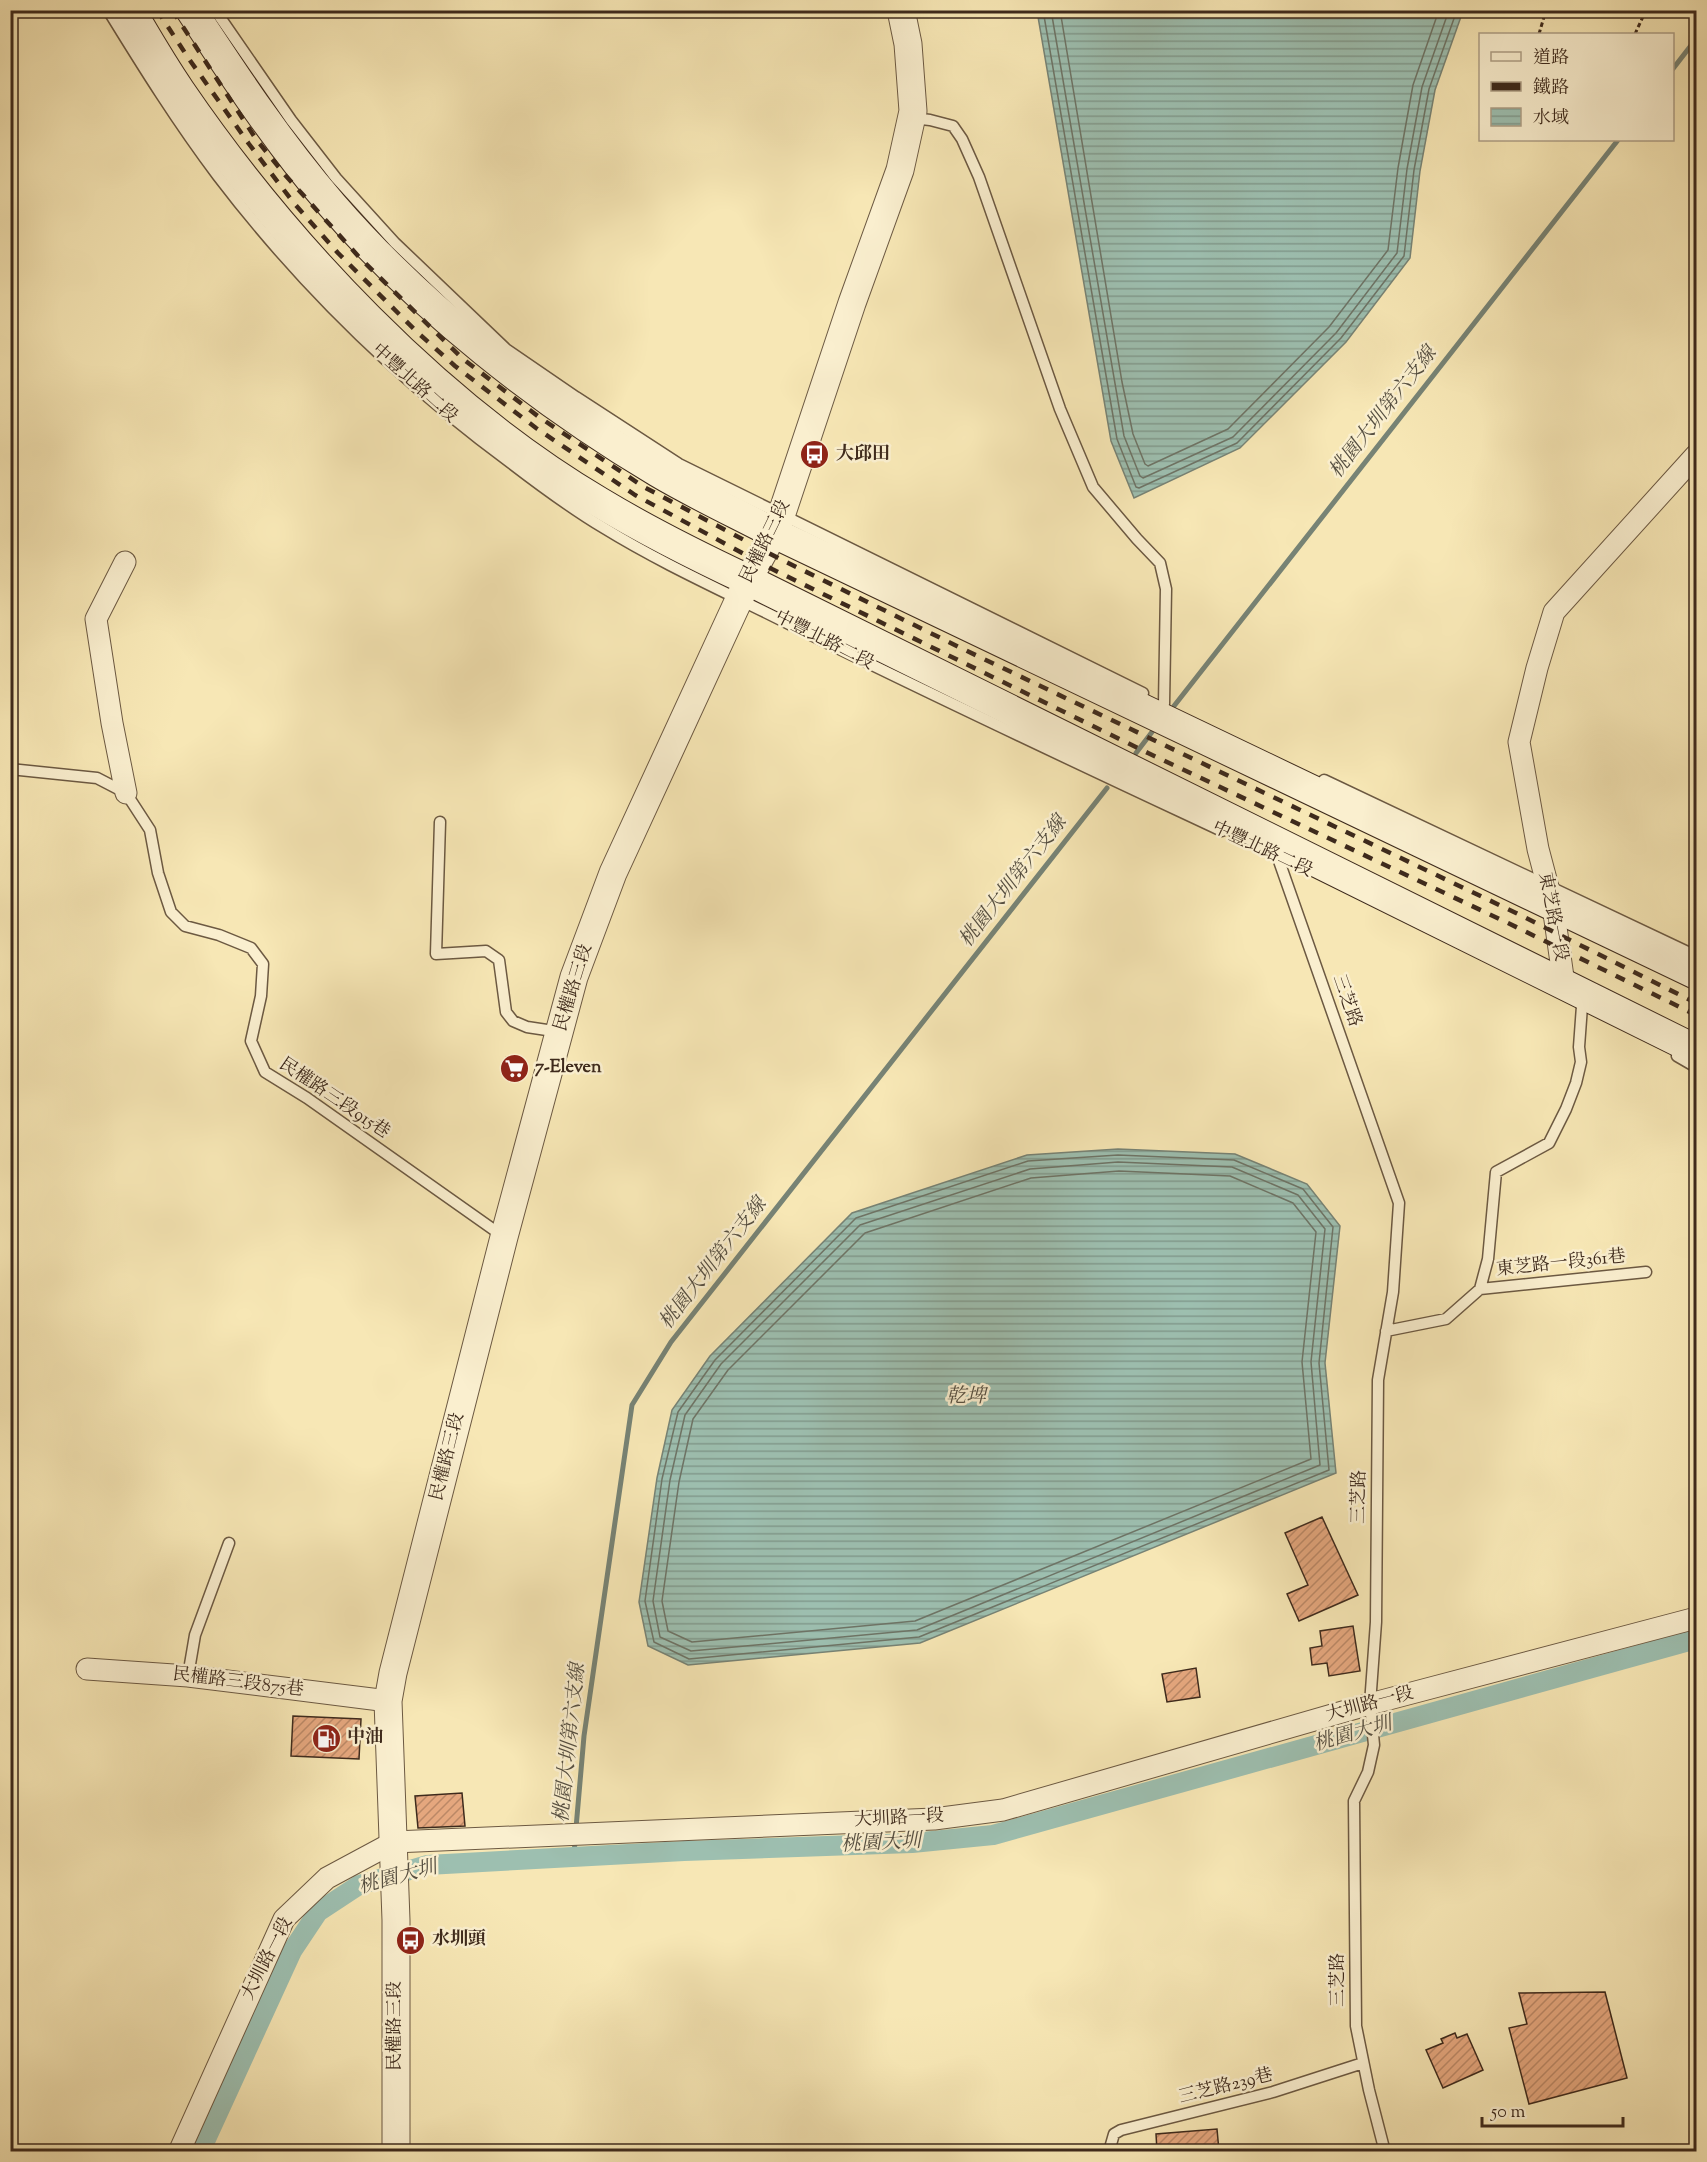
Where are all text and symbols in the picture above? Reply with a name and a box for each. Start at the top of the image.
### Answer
legend [1479,33,1674,141]
text: 道路 [1533,46,1569,72]
text: 鐵路 [1533,76,1569,102]
text: 水域 [1533,106,1569,132]
street label: 中豐北路二段 [365,338,463,430]
water label: 桃園大圳第六支線 [1323,339,1446,485]
bus stop icon: 大邱田 [799,439,831,471]
place label: 大邱田 [836,442,890,468]
street label: 民權路三段 [735,496,797,588]
street label: 中豐北路二段 [770,605,878,677]
water label: 桃園大圳第六支線 [953,808,1076,954]
street label: 中豐北路二段 [1208,815,1316,885]
street label: 東芝路一段 [1531,870,1573,964]
street label: 民權路三段 [548,941,600,1035]
street label: 三芝路 [1325,971,1367,1031]
street label: 民權路三段915巷 [273,1052,395,1146]
supermarket icon: 7-Eleven [498,1052,530,1084]
place label: 7-Eleven [535,1055,602,1081]
water label: 桃園大圳第六支線 [653,1190,776,1336]
street label: 東芝路一段361巷 [1495,1244,1627,1284]
water label: 乾埤 [946,1383,989,1412]
street label: 民權路三段 [424,1410,472,1504]
street label: 三芝路 [1347,1470,1373,1524]
water label: 桃園大圳第六支線 [548,1660,594,1824]
street label: 民權路三段875巷 [171,1662,305,1704]
street label: 大圳路一段 [1323,1681,1417,1729]
water label: 桃園大圳 [1311,1709,1398,1760]
fuel station icon: 中油 [310,1722,342,1754]
place label: 中油 [347,1725,383,1751]
street label: 大圳路一段 [853,1804,945,1834]
water label: 桃園大圳 [840,1827,925,1861]
water label: 桃園大圳 [356,1853,443,1902]
street label: 大圳路一段 [236,1913,300,2005]
bus stop icon: 水圳頭 [395,1924,427,1956]
place label: 水圳頭 [432,1927,486,1953]
street label: 三芝路 [1326,1953,1352,2007]
street label: 民權路三段 [383,1981,409,2071]
street label: 三芝路239巷 [1176,2063,1276,2111]
scale bar [1482,2090,1623,2128]
text: 50 m [1490,2100,1526,2126]

